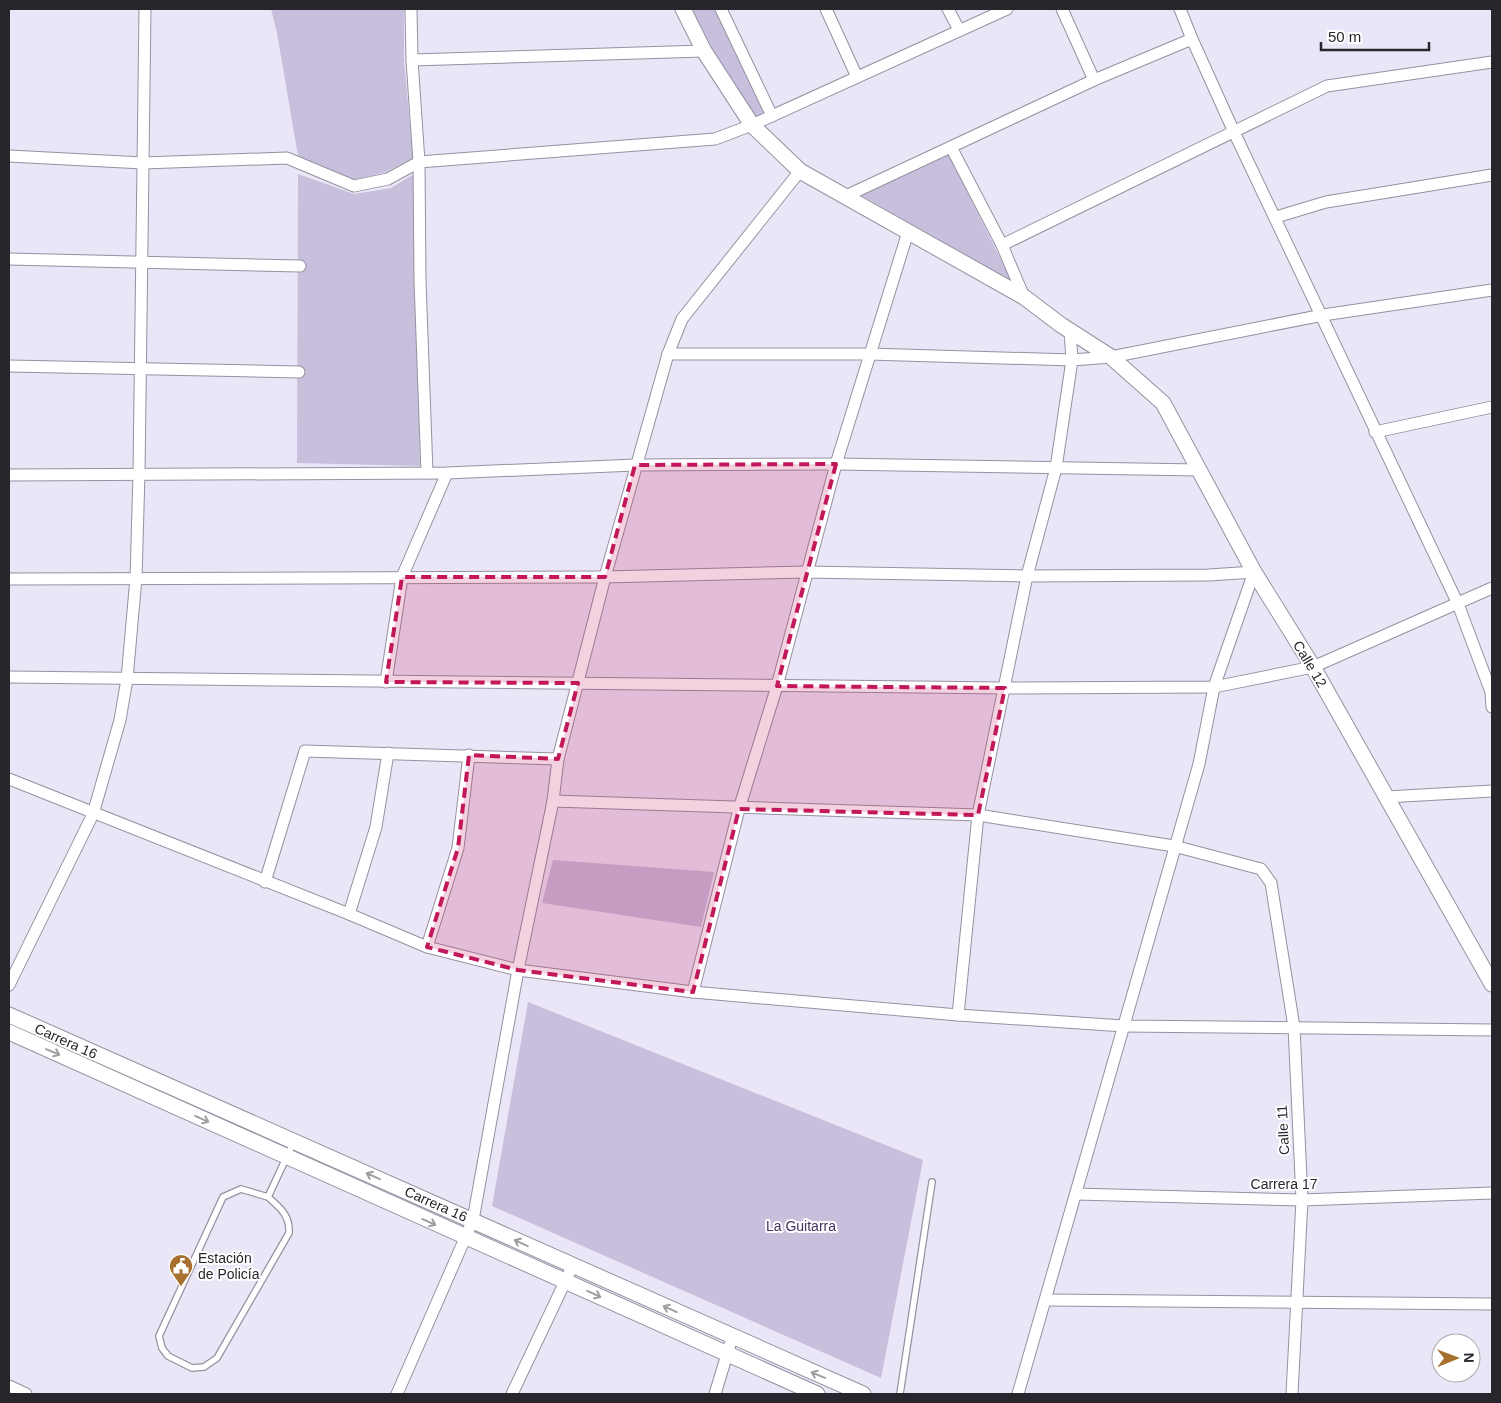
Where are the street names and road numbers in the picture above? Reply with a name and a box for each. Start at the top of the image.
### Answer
street label: Calle 12 [1290,638,1330,690]
street label: Carrera 16 [32,1020,100,1062]
street label: Calle 11 [1274,1104,1292,1156]
street label: Carrera 17 [1251,1176,1318,1192]
street label: Carrera 16 [402,1183,470,1225]

